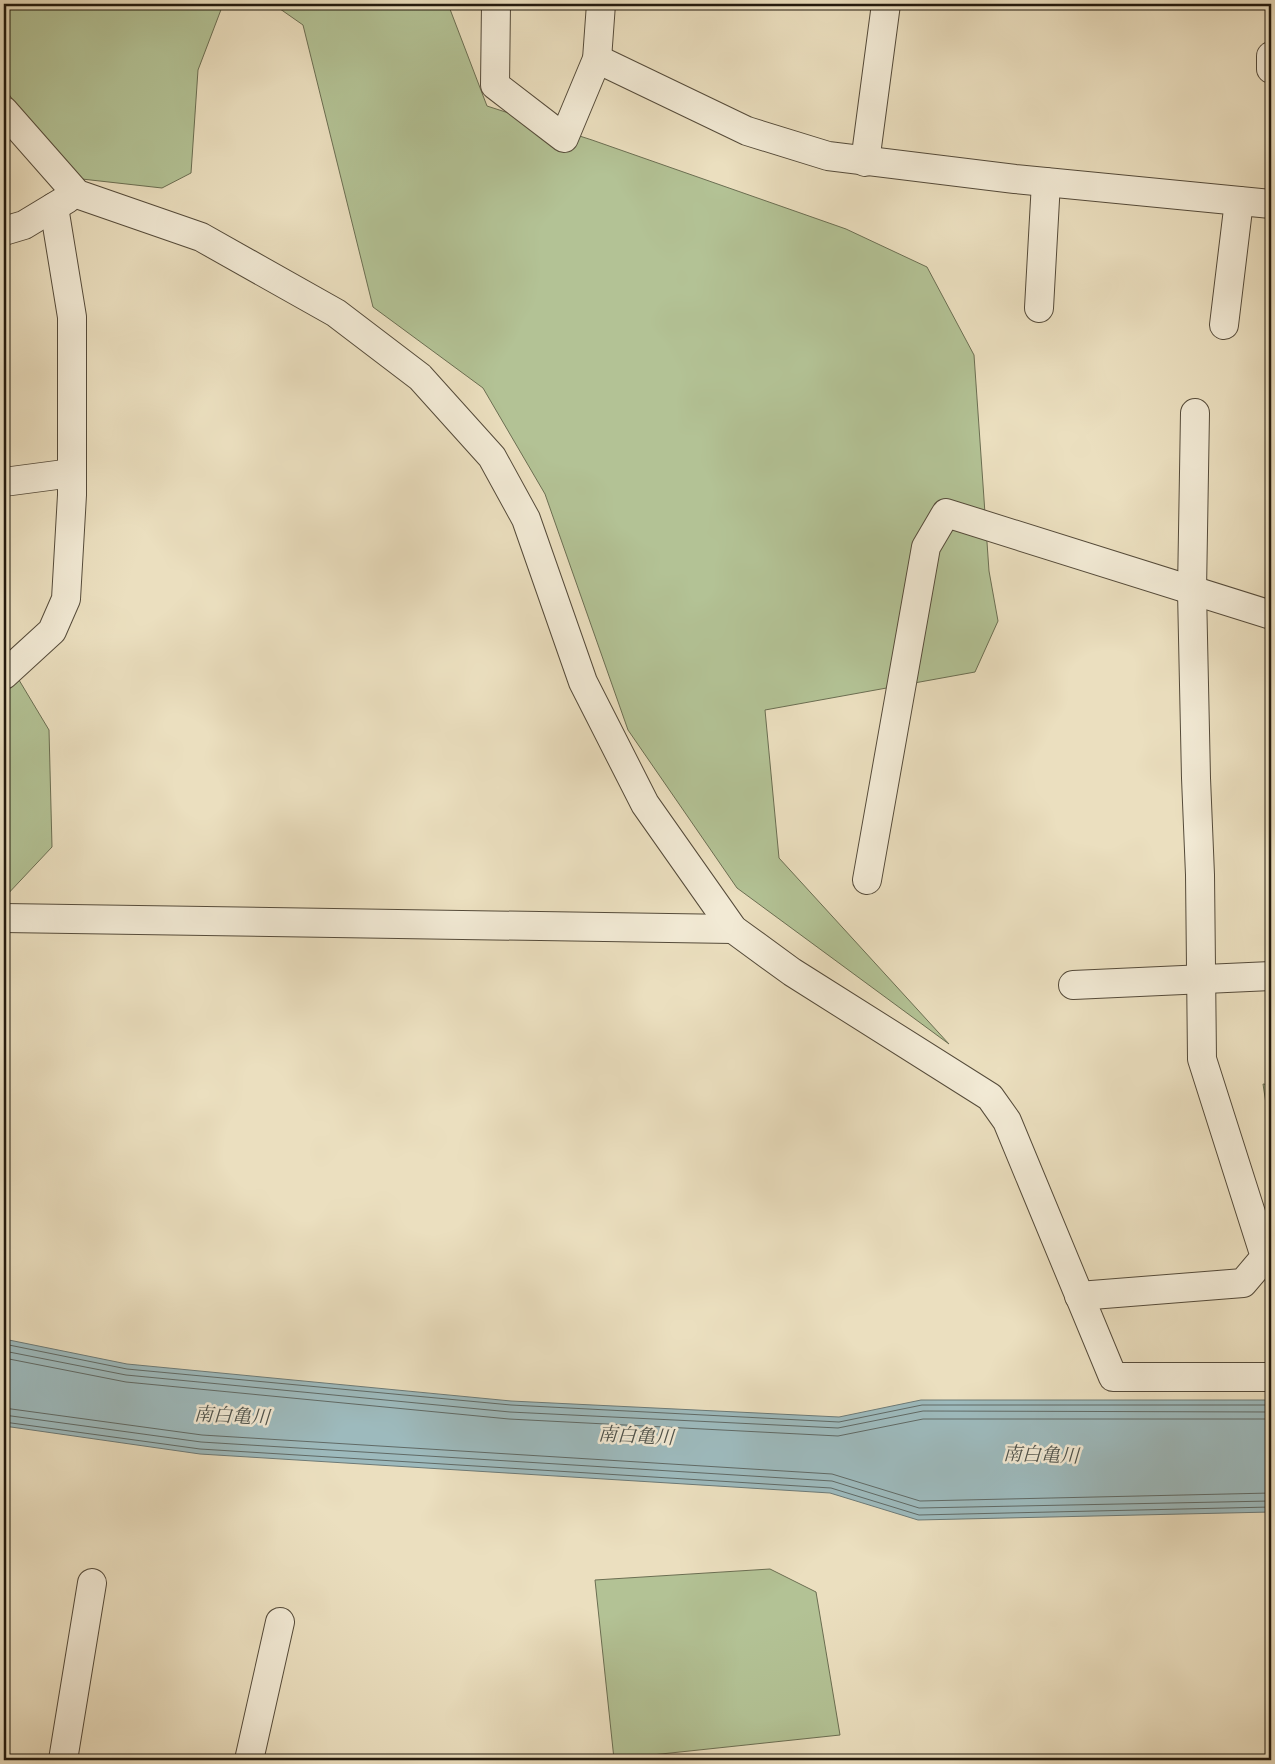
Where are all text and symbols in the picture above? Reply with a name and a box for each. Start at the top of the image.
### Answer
water label: 南白亀川 [193,1402,273,1429]
water label: 南白亀川 [597,1422,677,1449]
water label: 南白亀川 [1003,1442,1081,1467]

